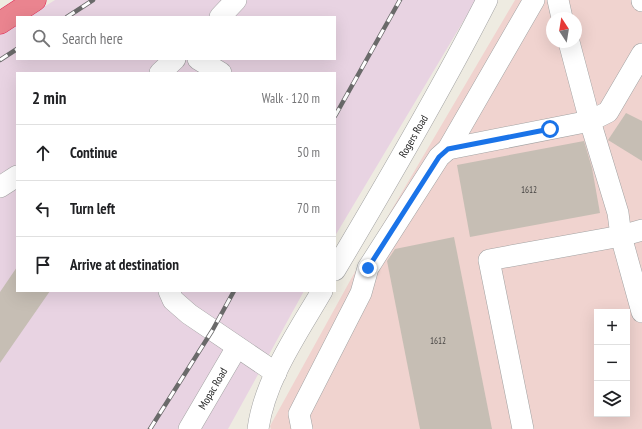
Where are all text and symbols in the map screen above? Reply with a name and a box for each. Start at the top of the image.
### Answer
north arrow [546,12,582,48]
search box [16,16,336,60]
icon: search [30,27,52,49]
text: Search here [62,29,123,48]
text: 2 min [32,87,66,109]
text: Walk · 120 m [262,90,320,107]
street label: Rogers Road [396,112,431,160]
route start [541,120,559,138]
icon: ahead [32,142,54,164]
text: Continue [70,143,117,162]
text: 50 m [297,144,320,161]
house number: 1612 [521,184,537,195]
icon: left [32,198,54,220]
text: Turn left [70,199,115,218]
text: 70 m [297,200,320,217]
icon: arrive [32,254,54,276]
text: Arrive at destination [70,255,179,274]
route end [359,259,377,277]
map controls [594,309,630,417]
button: + [594,309,630,345]
house number: 1612 [430,335,446,346]
button: − [594,345,630,381]
street label: Mopac Road [195,365,230,412]
button: layers [594,381,630,417]

